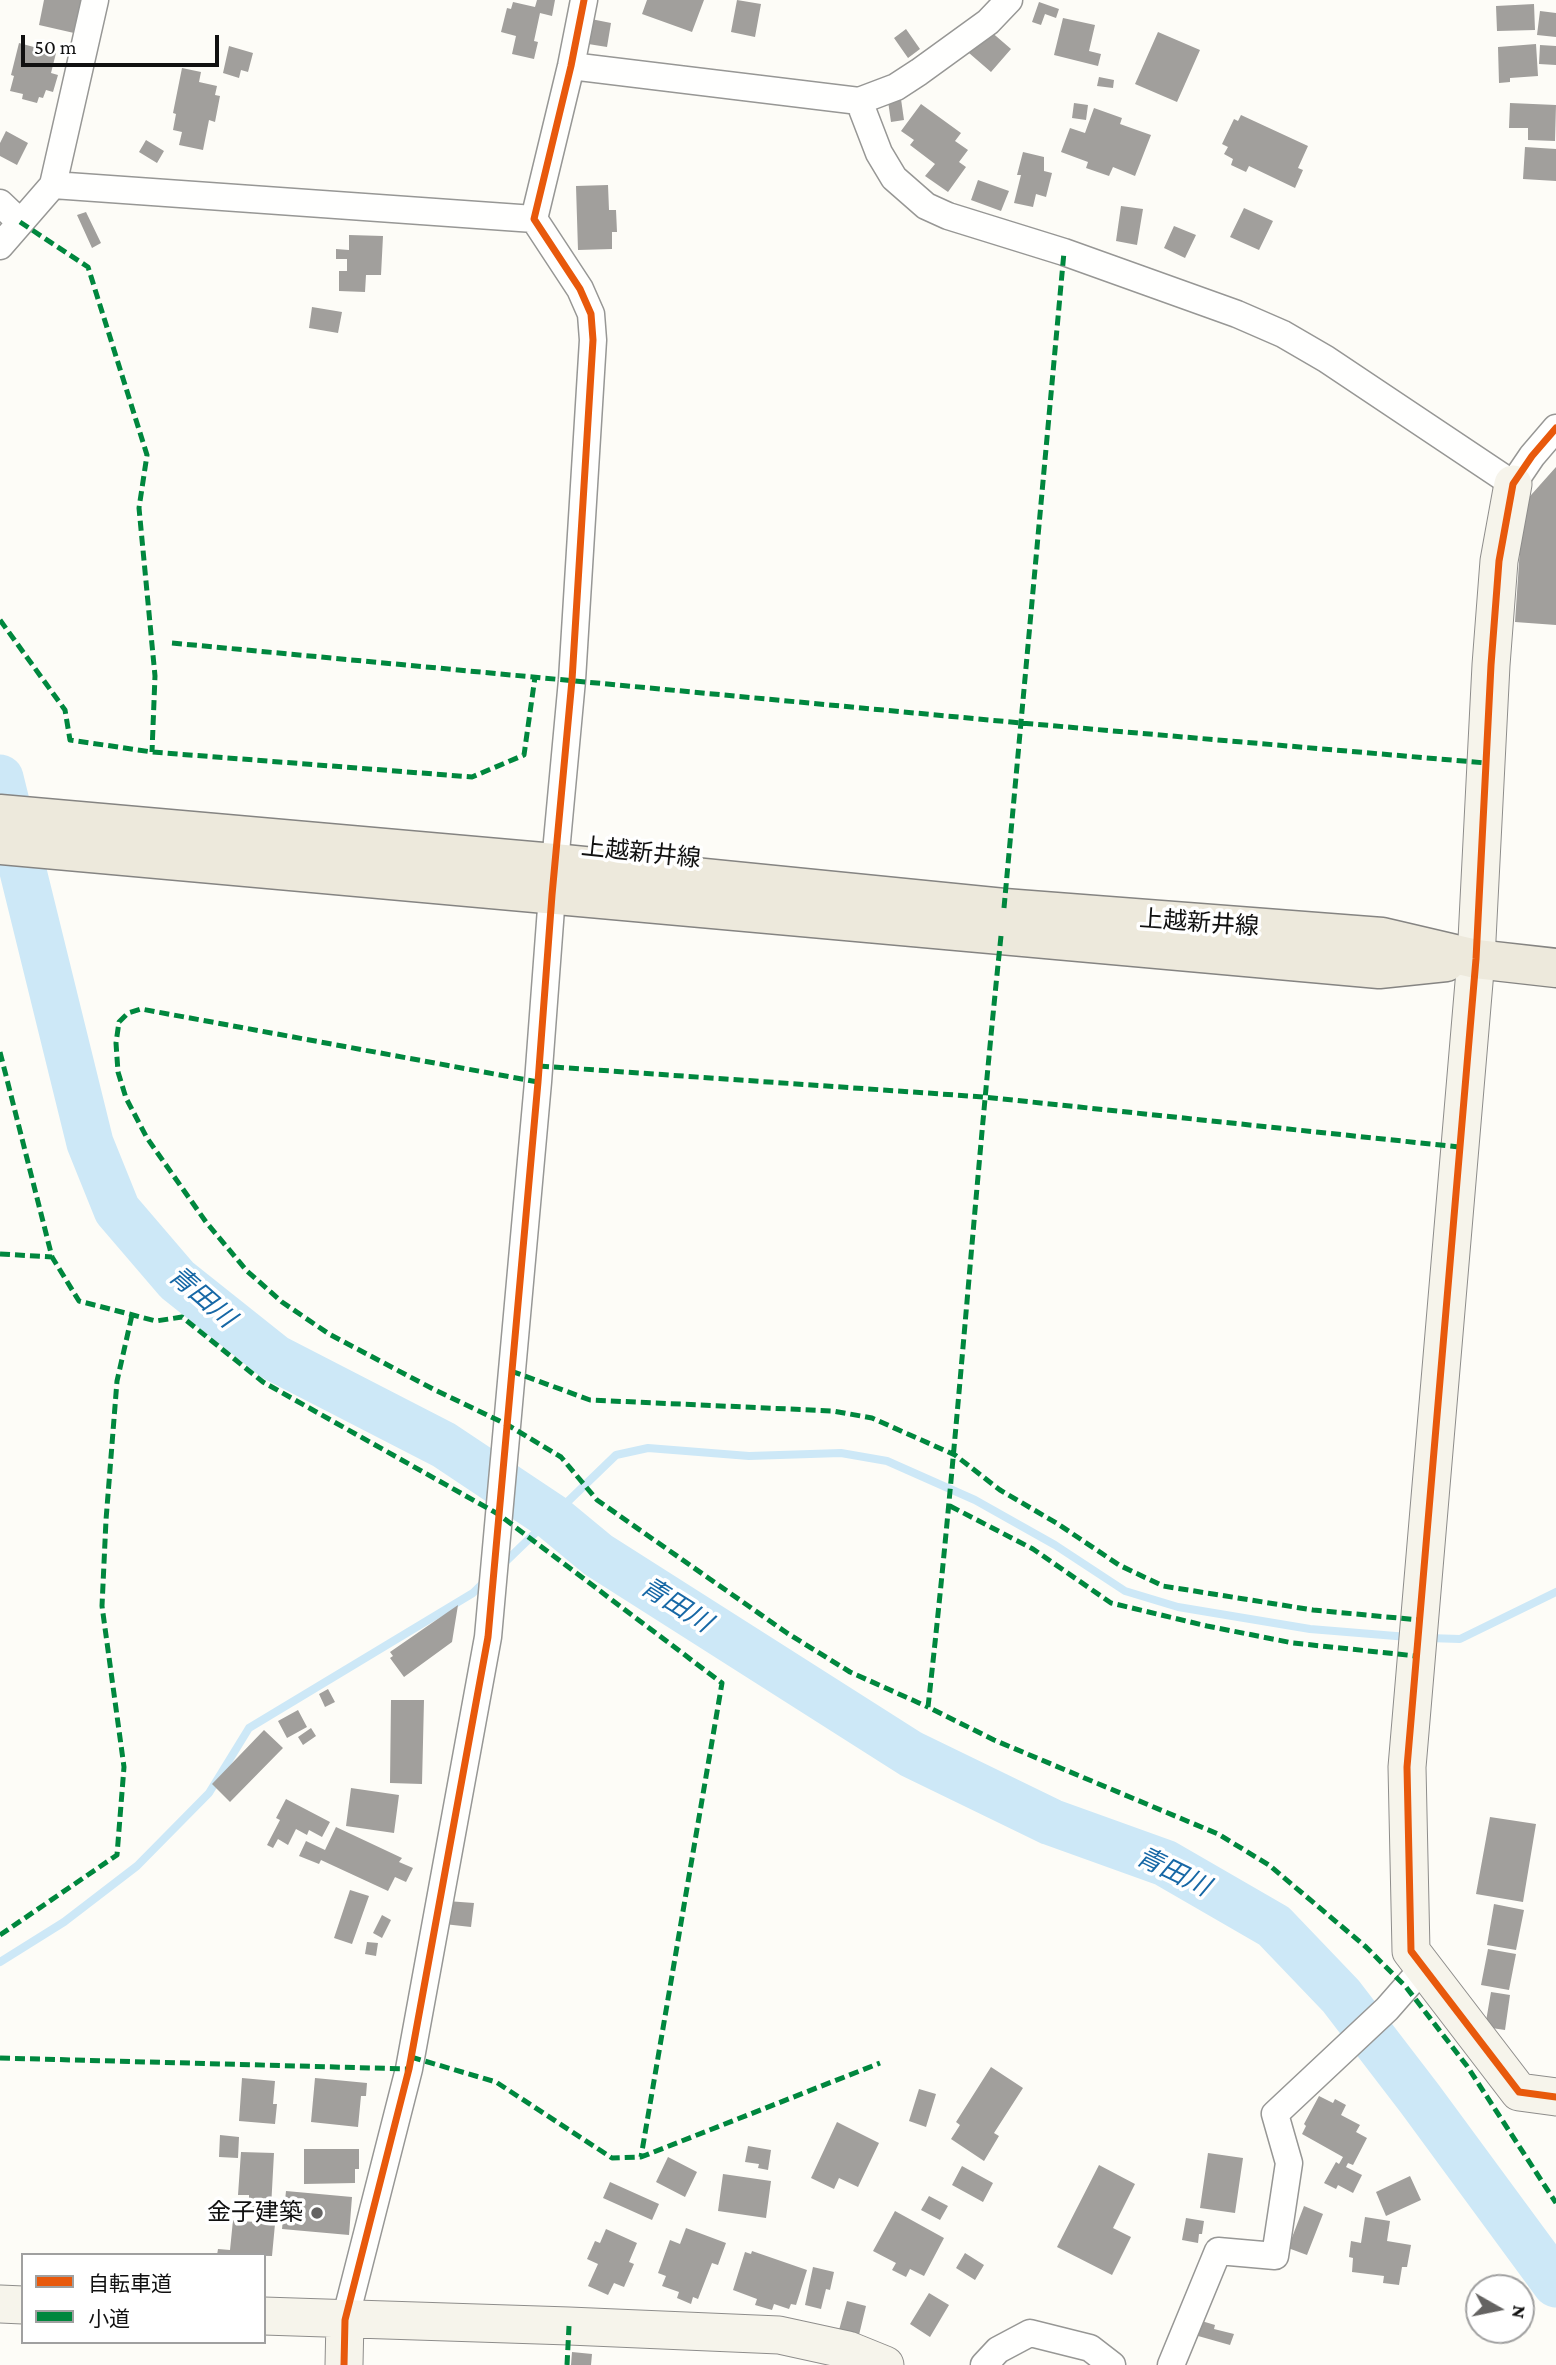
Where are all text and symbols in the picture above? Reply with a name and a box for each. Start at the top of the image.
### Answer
scale bar [24,21,222,65]
text: 50 m [34,35,77,59]
street label: 上越新井線 [580,832,702,874]
street label: 上越新井線 [1138,904,1260,942]
water label: 青田川 [162,1260,242,1334]
water label: 青田川 [635,1571,717,1639]
water label: 青田川 [1131,1841,1215,1903]
place label: 金子建築 [207,2199,303,2227]
marker: 金子建築 [309,2205,325,2221]
legend [21,2253,266,2344]
text: 自転車道 [88,2272,172,2296]
north arrow [1465,2274,1535,2344]
text: N [1508,2304,1531,2320]
text: 小道 [88,2307,130,2331]

